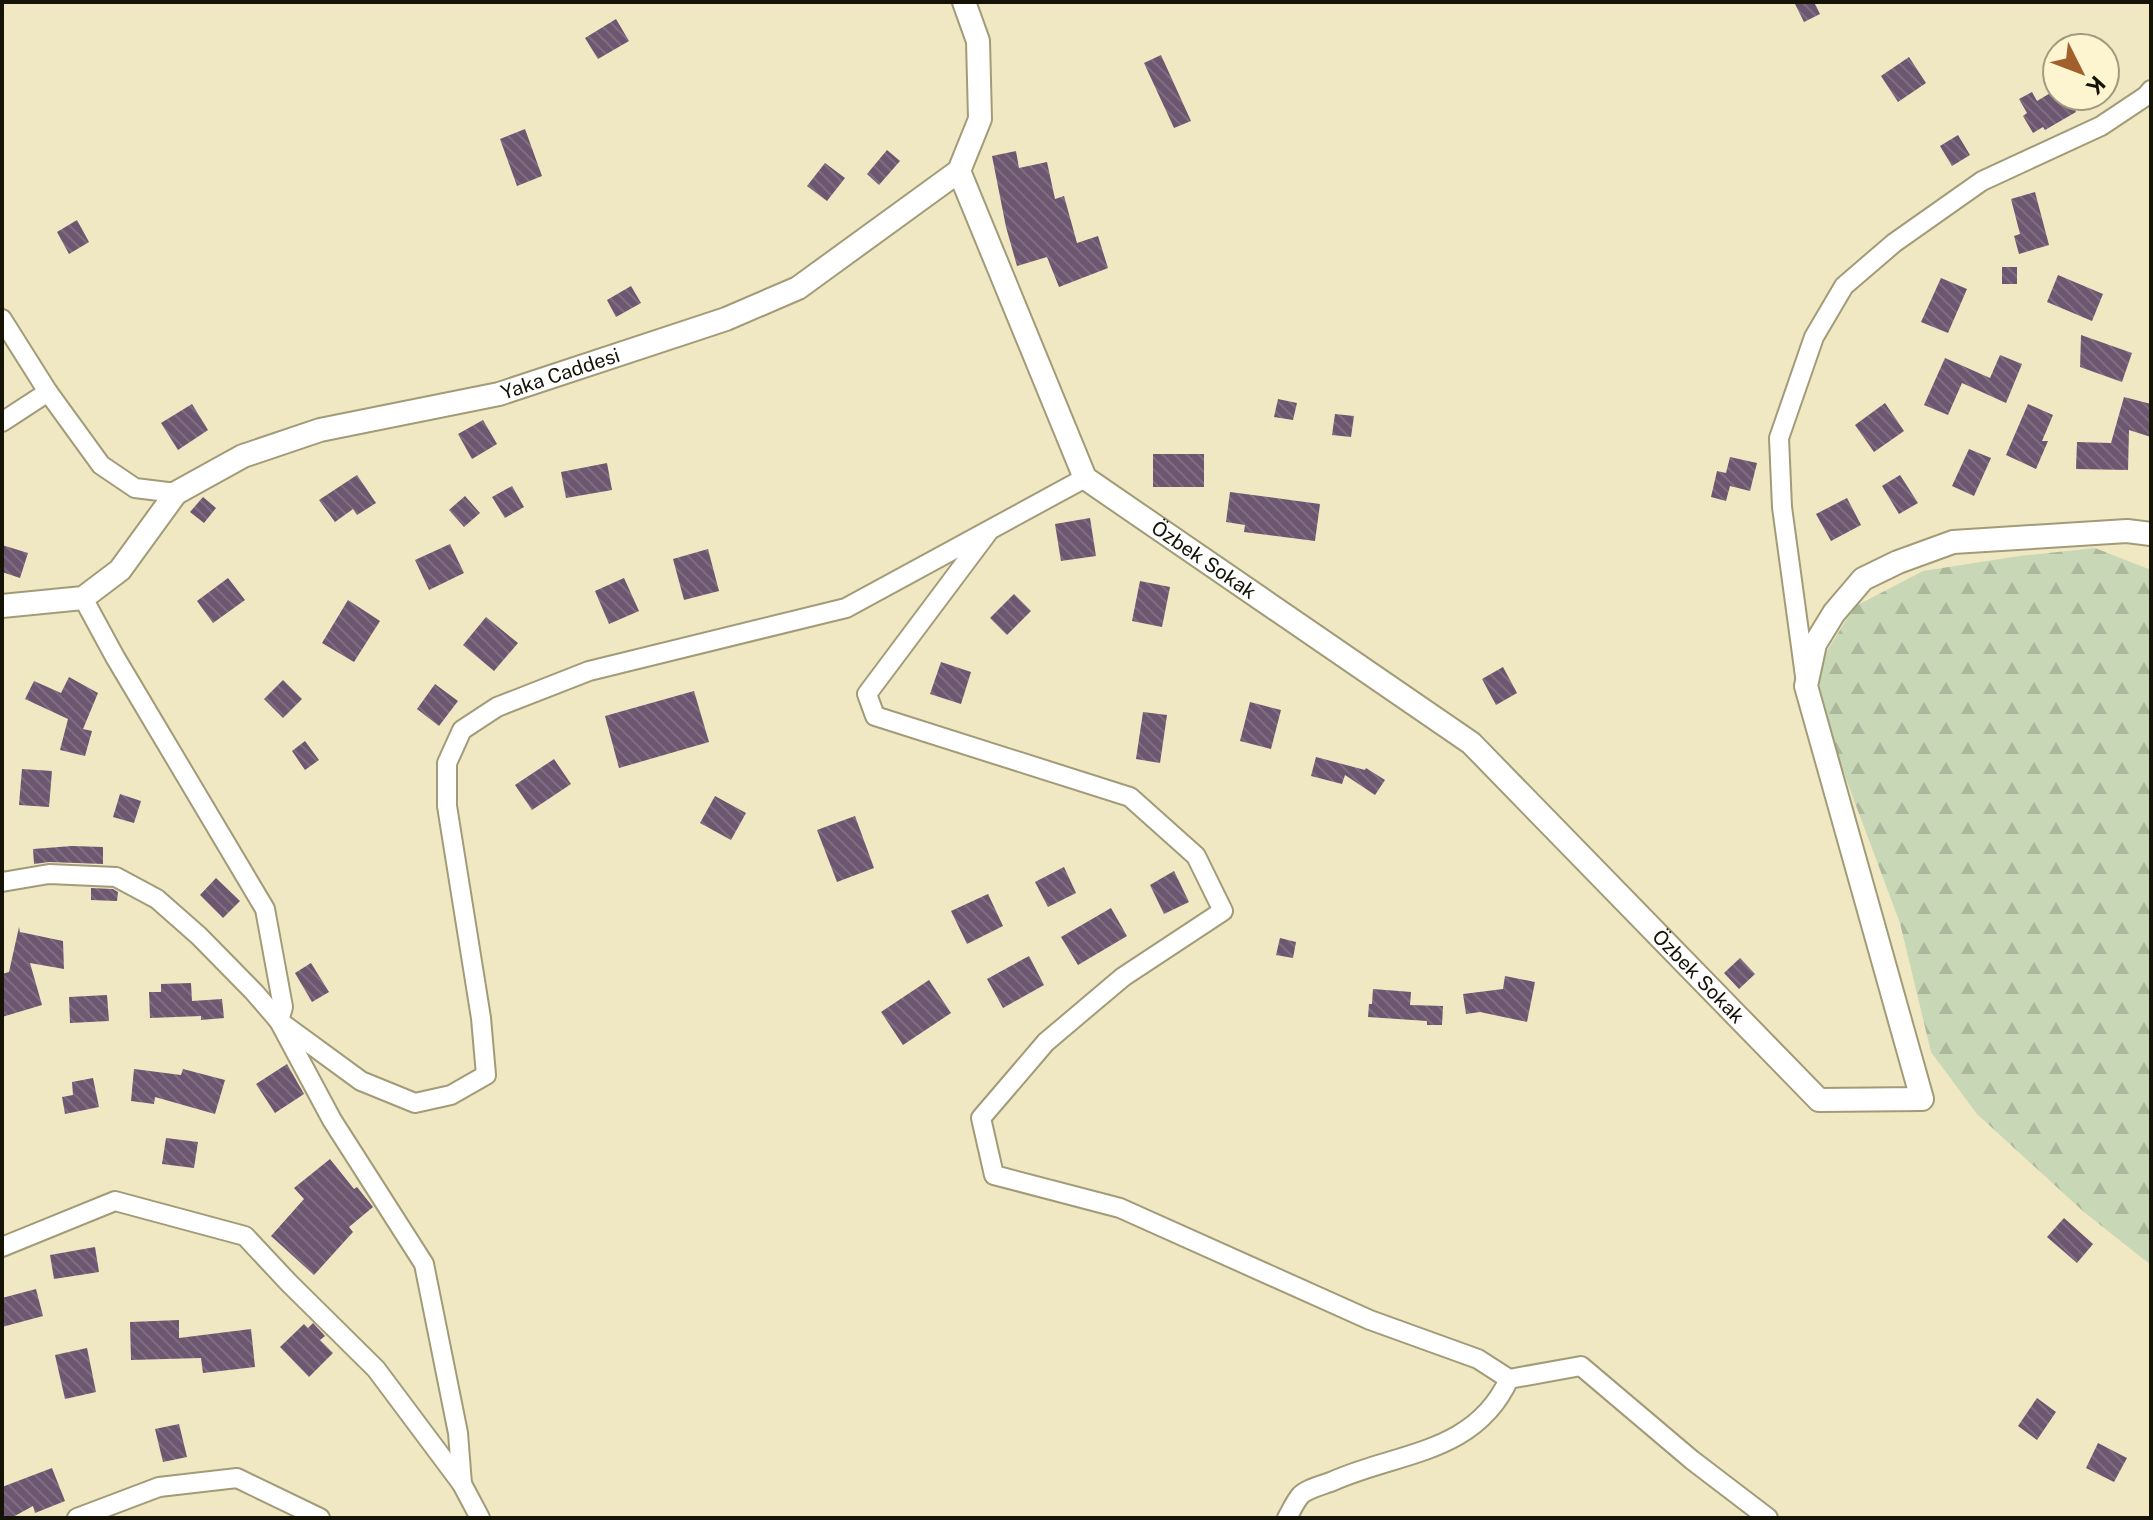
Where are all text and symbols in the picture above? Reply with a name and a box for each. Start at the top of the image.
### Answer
north arrow [2041,32,2121,112]
text: K [2081,71,2111,100]
street label: Yaka Caddesi [498,343,623,405]
street label: Özbek Sokak [1147,514,1261,604]
street label: Özbek Sokak [1647,924,1750,1028]

